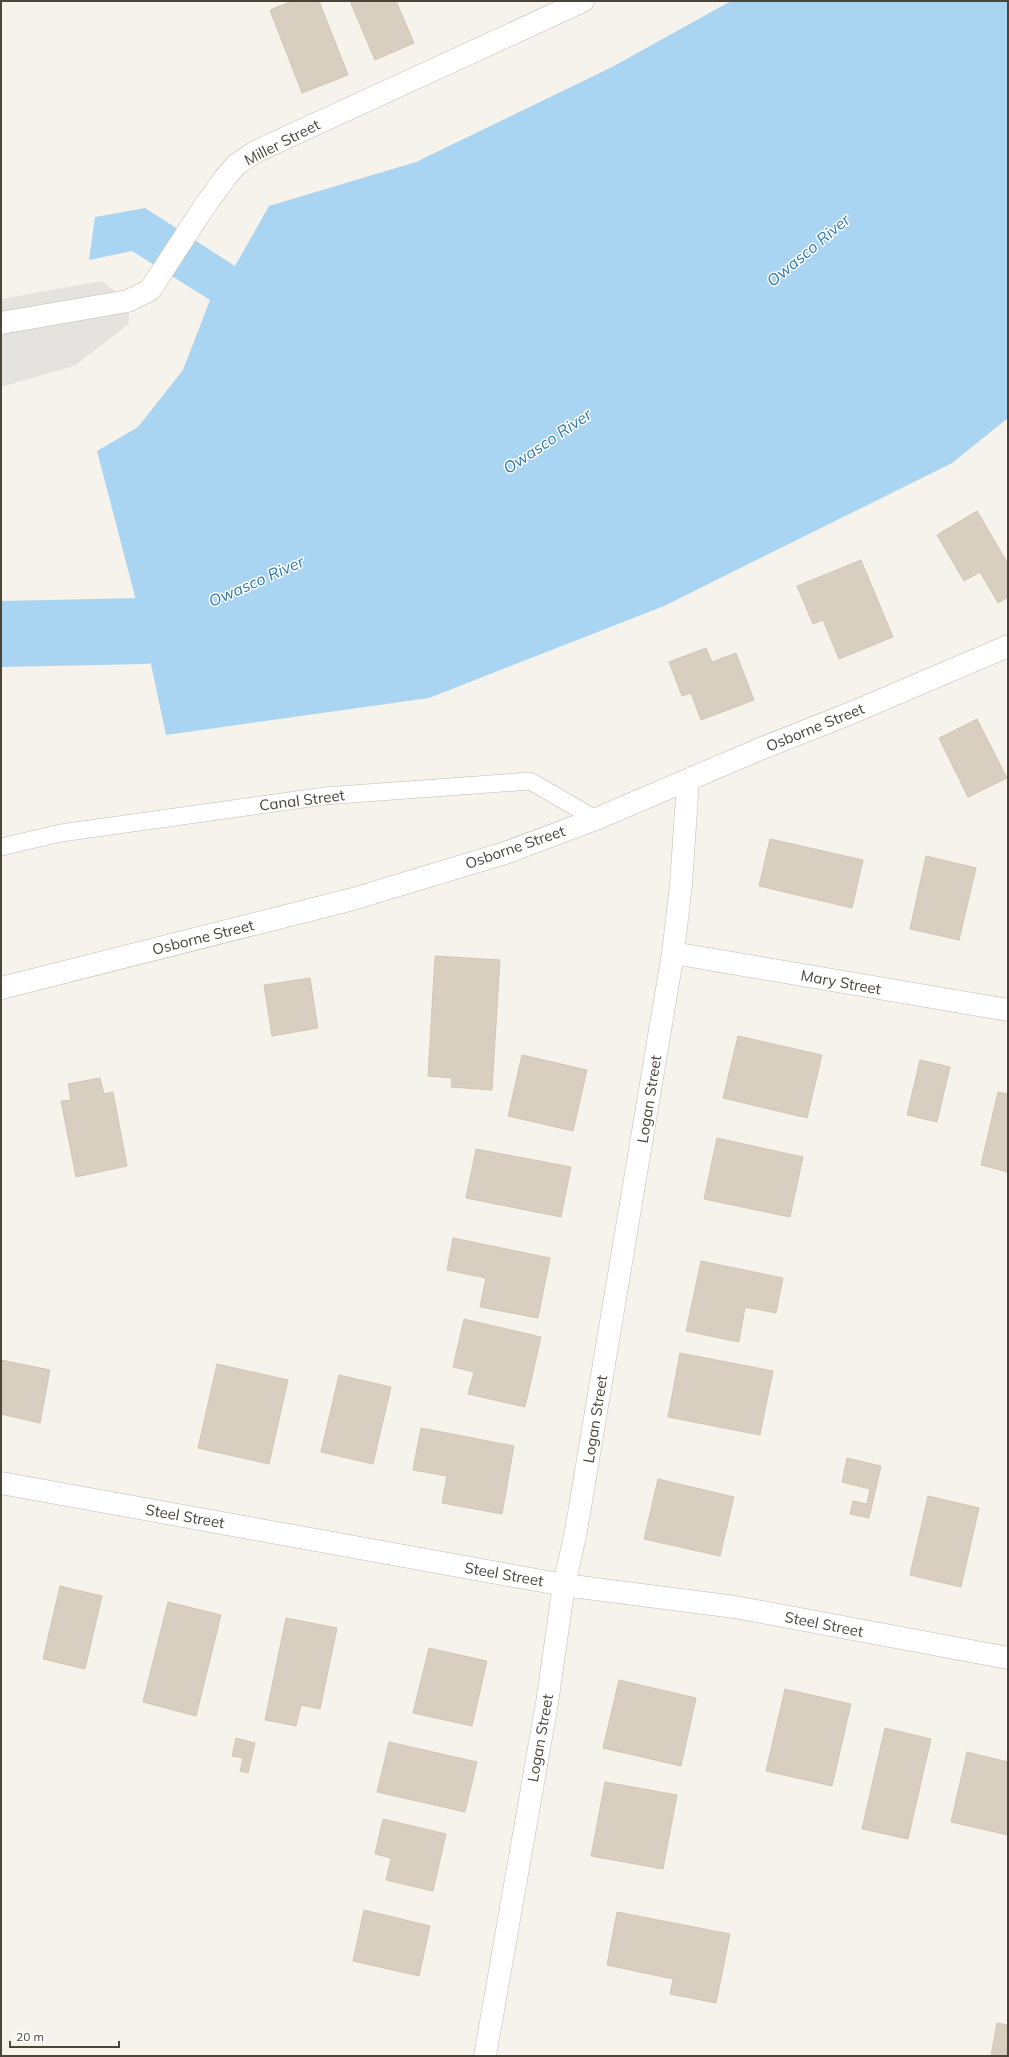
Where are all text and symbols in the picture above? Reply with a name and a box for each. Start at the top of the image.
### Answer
street label: Miller Street [241,115,323,169]
water label: Owasco River [762,209,855,291]
water label: Owasco River [499,403,596,478]
water label: Owasco River [205,551,308,611]
street label: Osborne Street [763,699,867,755]
street label: Canal Street [258,785,346,815]
street label: Osborne Street [463,821,567,873]
street label: Osborne Street [150,915,256,959]
street label: Mary Street [799,966,883,998]
street label: Logan Street [633,1054,665,1144]
street label: Logan Street [579,1374,611,1464]
street label: Steel Street [144,1500,226,1532]
street label: Steel Street [463,1558,545,1590]
street label: Steel Street [783,1607,865,1641]
street label: Logan Street [523,1693,557,1783]
scale bar [10,2023,119,2049]
text: 20 m [16,2029,44,2044]

